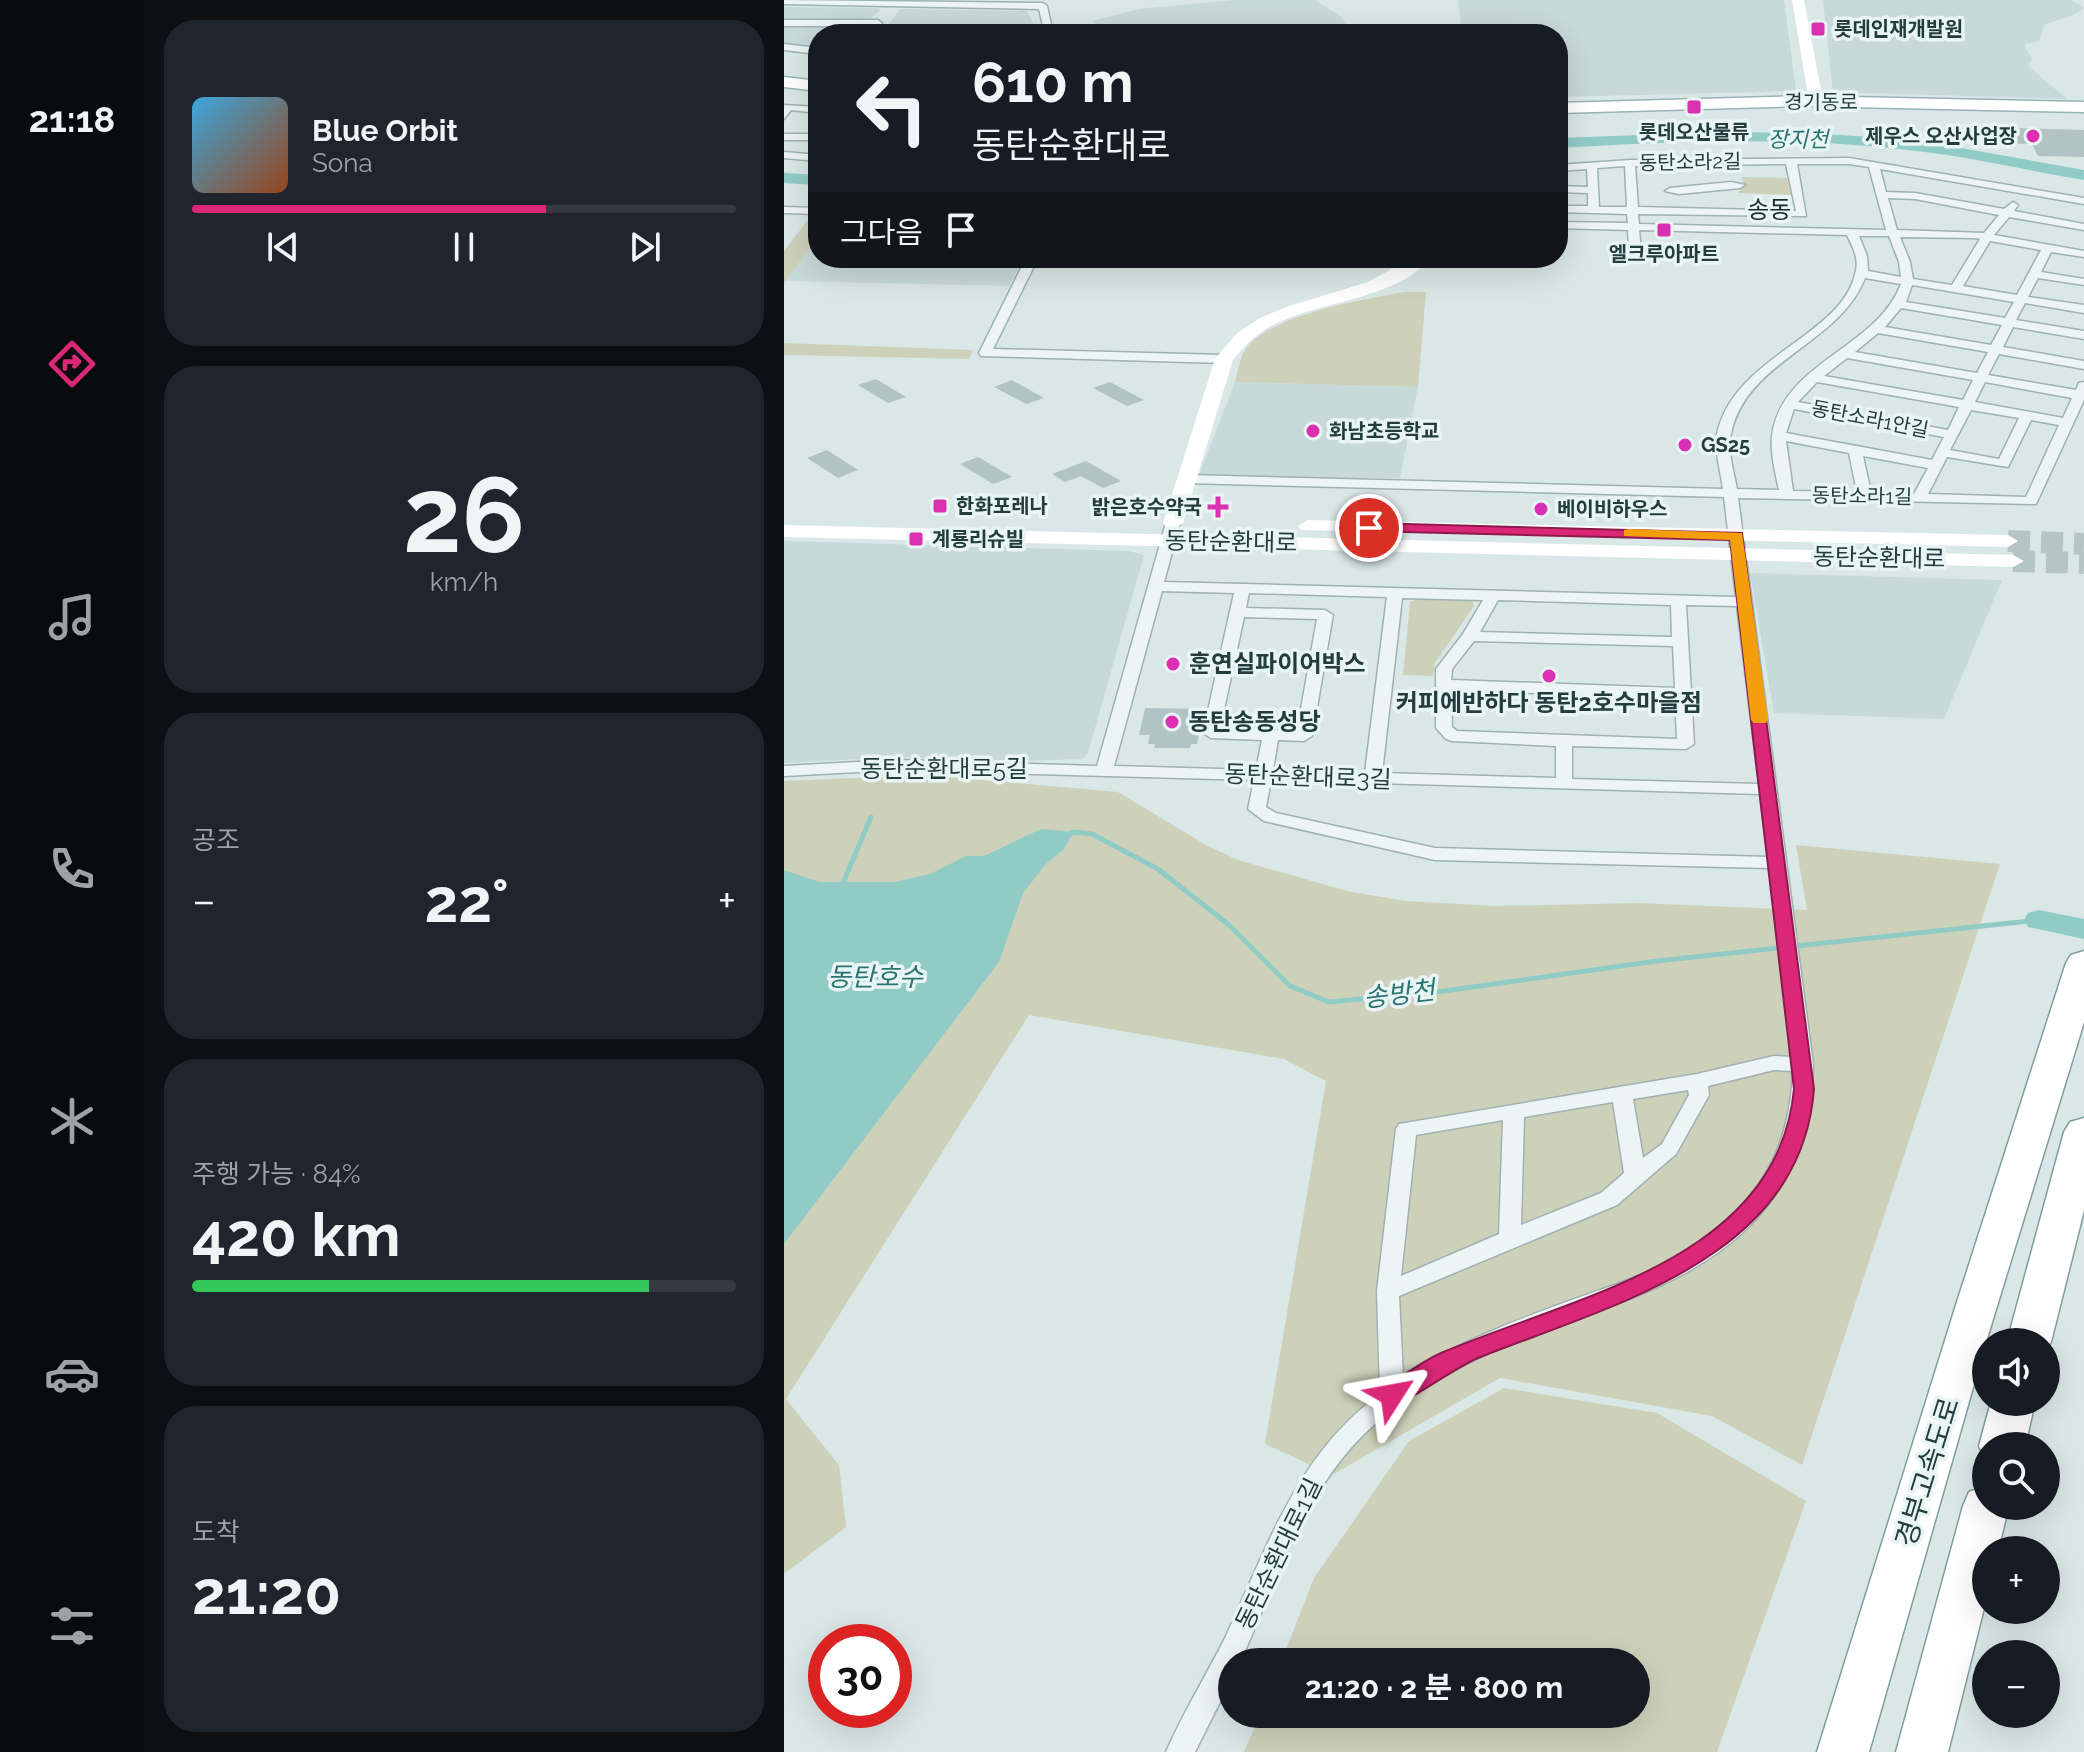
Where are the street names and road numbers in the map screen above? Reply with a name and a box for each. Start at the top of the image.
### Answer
street label: 경기동로 [1784,90,1858,114]
street label: 동탄소라2길 [1639,149,1741,175]
street label: 동탄소라1안길 [1809,396,1931,442]
street label: 동탄소라1길 [1812,483,1912,509]
street label: 동탄순환대로 [1165,526,1297,557]
street label: 동탄순환대로 [1813,542,1945,573]
street label: 동탄순환대로5길 [860,754,1028,783]
street label: 동탄순환대로3길 [1224,759,1392,794]
street label: 경부고속도로 [1889,1393,1966,1551]
street label: 동탄순환대로1길 [1229,1473,1328,1634]

